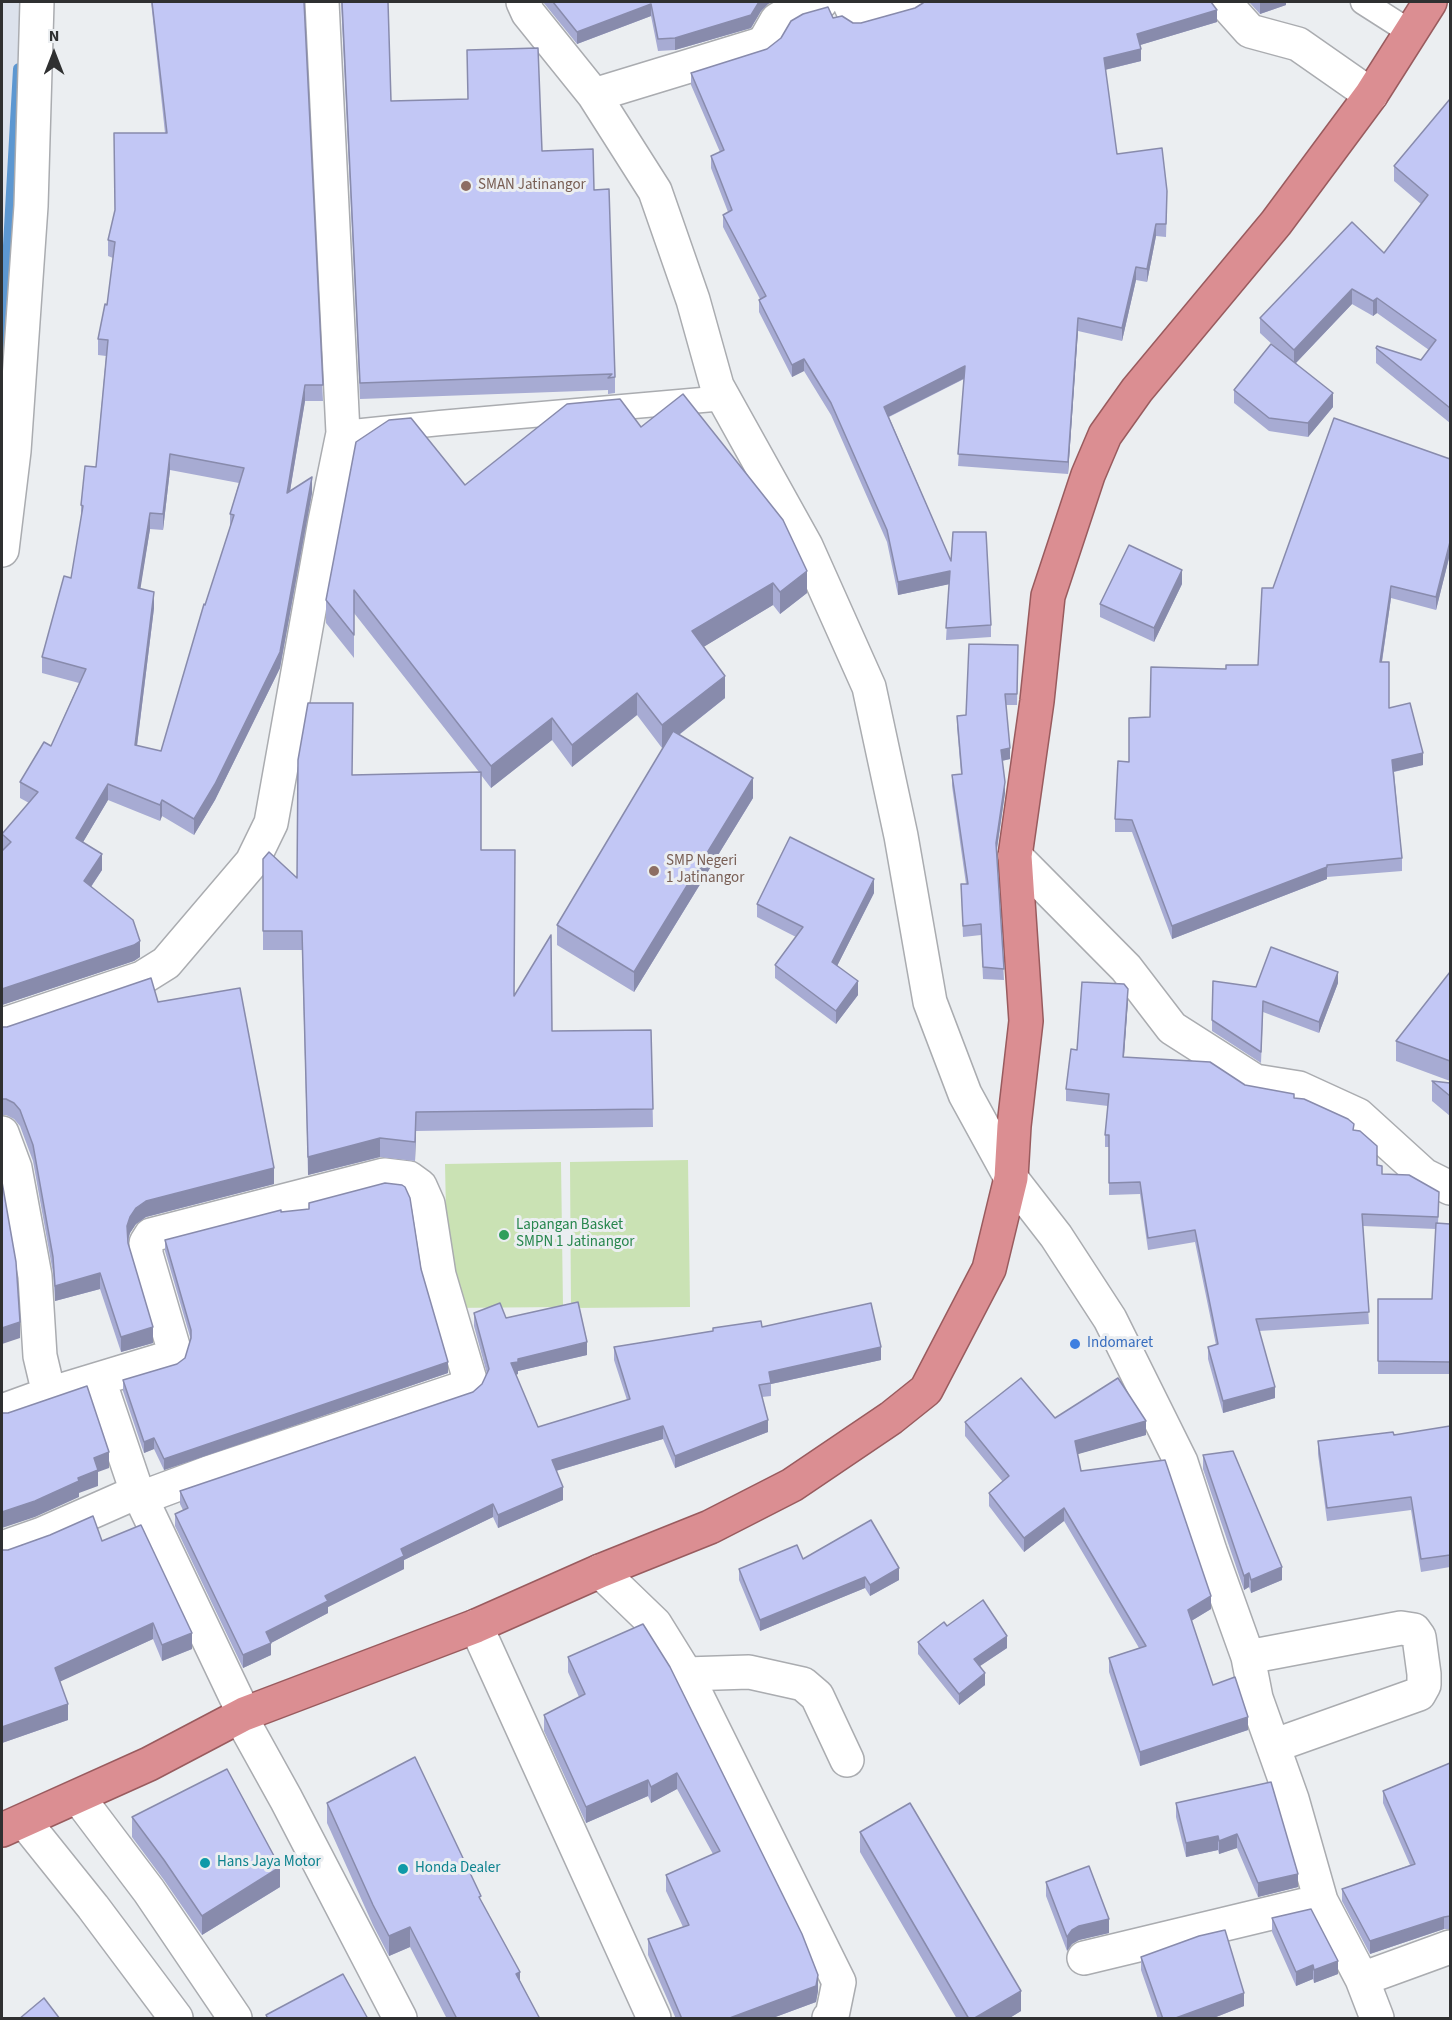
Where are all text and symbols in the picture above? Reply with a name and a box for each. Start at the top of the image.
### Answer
north arrow [24,24,84,84]
text: N [49,25,59,47]
place label: SMAN Jatinangor [478,177,586,195]
marker: SMAN Jatinangor [459,179,473,193]
place label: SMP Negeri 1 Jatinangor [666,853,744,888]
marker: SMP Negeri 1 Jatinangor [647,864,661,878]
place label: Lapangan Basket SMPN 1 Jatinangor [516,1217,635,1252]
marker: Lapangan Basket SMPN 1 Jatinangor [497,1228,511,1242]
place label: Indomaret [1087,1335,1153,1353]
marker: Indomaret [1068,1337,1082,1351]
place label: Hans Jaya Motor [217,1854,321,1872]
marker: Hans Jaya Motor [198,1856,212,1870]
place label: Honda Dealer [415,1860,500,1878]
marker: Honda Dealer [396,1862,410,1876]

